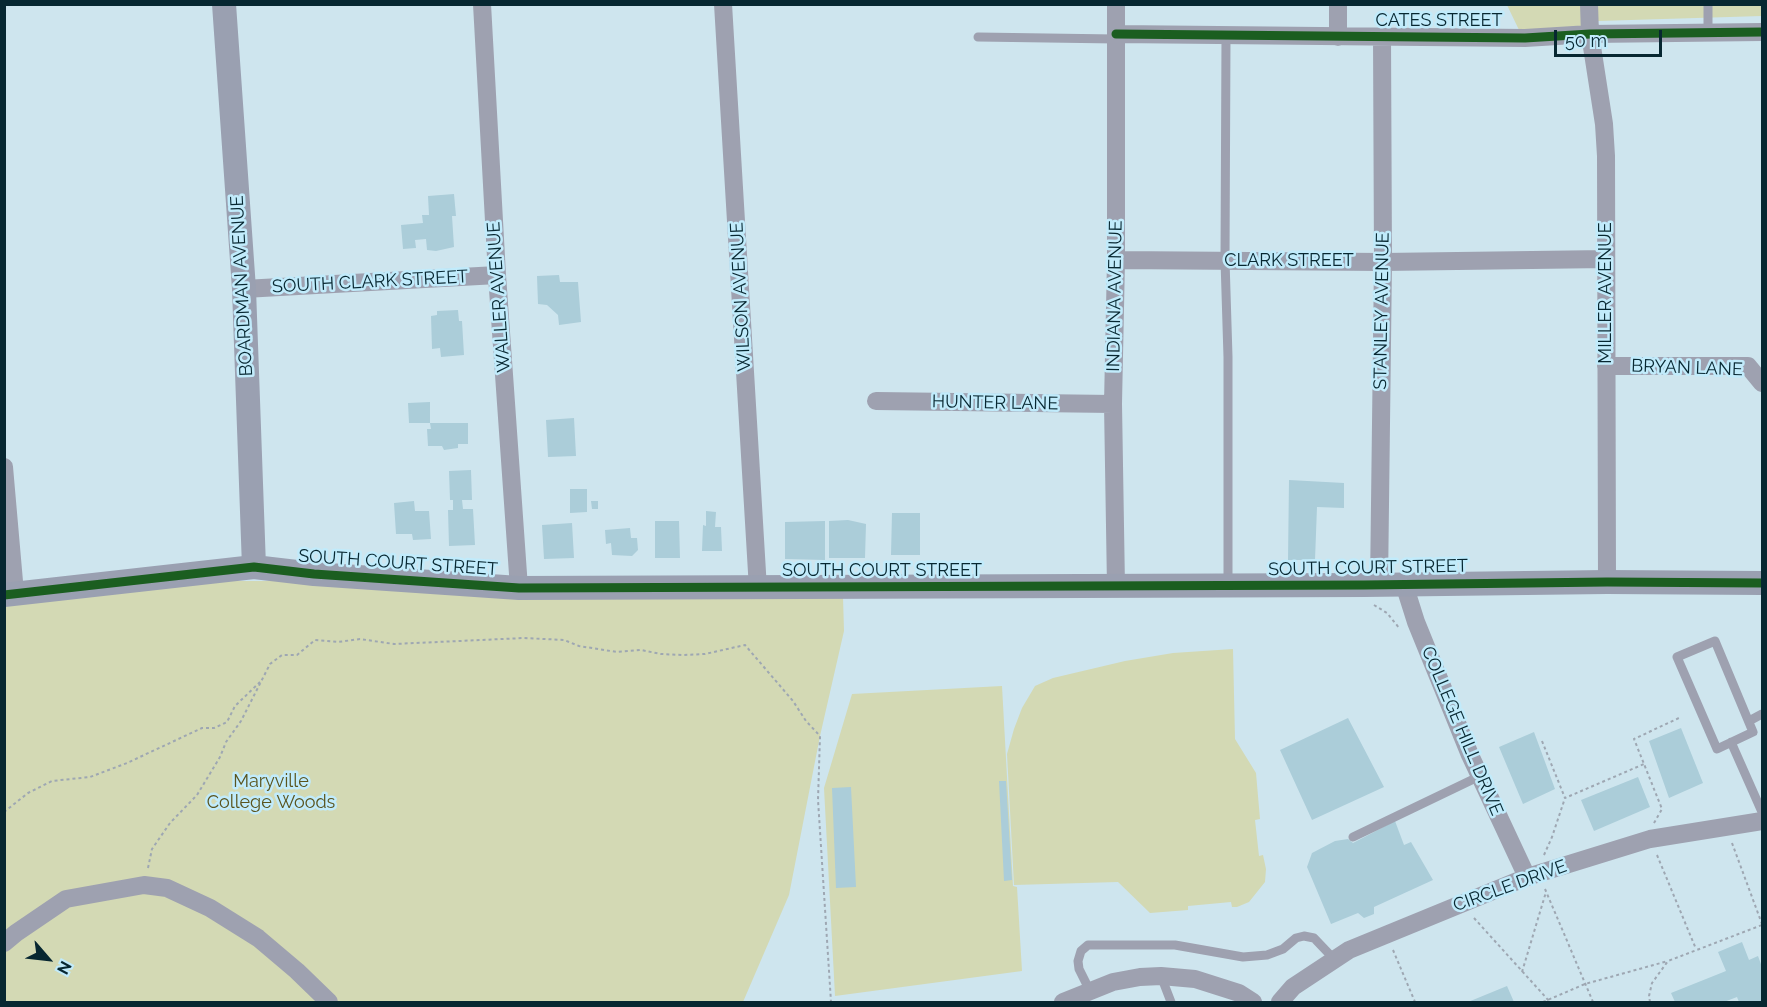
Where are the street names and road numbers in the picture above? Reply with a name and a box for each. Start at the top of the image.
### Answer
street label: CATES STREET [1375,10,1503,32]
street label: BOARDMAN AVENUE [226,195,258,377]
street label: INDIANA AVENUE [1103,220,1127,372]
street label: WALLER AVENUE [483,221,515,373]
street label: WILSON AVENUE [726,222,756,372]
street label: MILLER AVENUE [1595,222,1617,364]
street label: STANLEY AVENUE [1370,232,1394,390]
street label: CLARK STREET [1224,250,1354,272]
street label: SOUTH CLARK STREET [271,266,469,298]
street label: BRYAN LANE [1631,355,1743,381]
street label: HUNTER LANE [932,391,1058,415]
street label: SOUTH COURT STREET [298,545,498,581]
street label: SOUTH COURT STREET [1268,555,1468,581]
street label: SOUTH COURT STREET [782,560,982,582]
street label: COLLEGE HILL DRIVE [1417,643,1507,819]
street label: CIRCLE DRIVE [1450,855,1570,917]

